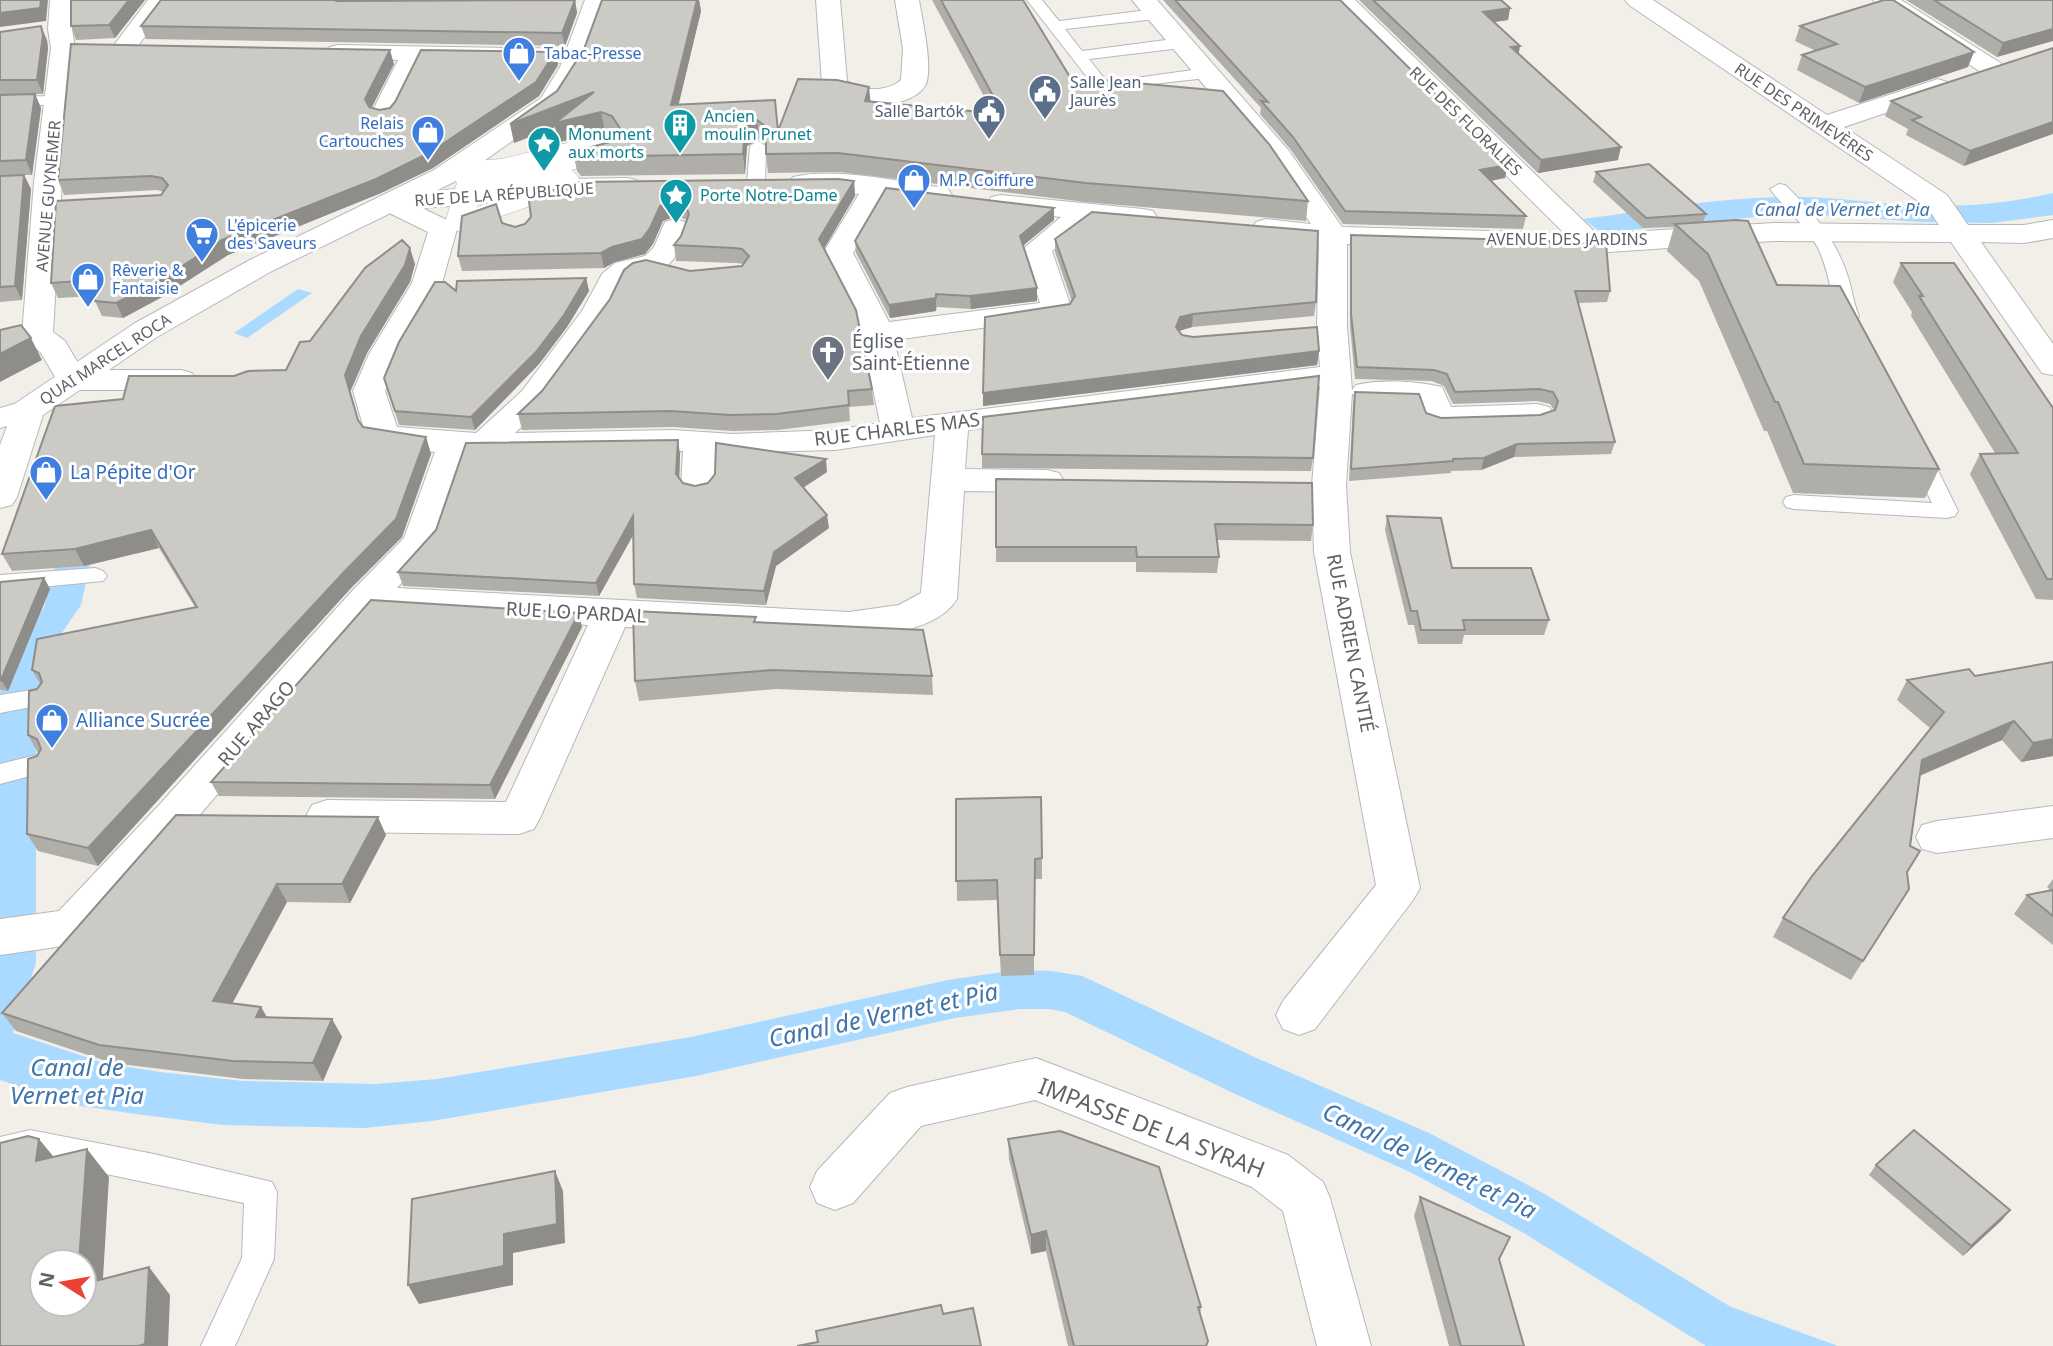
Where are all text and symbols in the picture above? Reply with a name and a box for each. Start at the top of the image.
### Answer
shop icon: Tabac-Presse [500,34,538,83]
place label: Tabac-Presse [544,42,642,64]
street label: RUE DES PRIMEVÈRES [1730,57,1878,167]
street label: RUE DES FLORALIES [1405,61,1527,181]
place label: Salle Jean Jaurès [1068,71,1141,111]
public building icon: Salle Jean Jaurès [1026,72,1064,121]
public building icon: Salle Bartók [970,92,1008,141]
place label: Salle Bartók [875,100,964,122]
place label: Ancien moulin Prunet [704,105,812,145]
building icon: Ancien moulin Prunet [661,106,699,155]
place label: Relais Cartouches [319,112,404,152]
shop icon: Relais Cartouches [409,113,447,162]
street label: AVENUE GUYNEMER [30,119,66,273]
place label: Monument aux morts [568,123,652,163]
place icon: Monument aux morts [525,124,563,173]
shop icon: M.P. Coiffure [895,161,933,210]
place label: M.P. Coiffure [939,169,1034,191]
place icon: Porte Notre-Dame [657,176,695,225]
street label: RUE DE LA RÉPUBLIQUE [414,177,594,211]
place label: Porte Notre-Dame [700,184,838,206]
water label: Canal de Vernet et Pia [1754,197,1930,221]
place label: L'épicerie des Saveurs [227,214,317,254]
supermarket icon: L'épicerie des Saveurs [183,215,221,264]
street label: AVENUE DES JARDINS [1486,228,1648,250]
place label: Rêverie & Fantaisie [112,259,184,299]
shop icon: Rêverie & Fantaisie [69,260,107,309]
street label: QUAI MARCEL ROCA [35,308,176,410]
place label: Église Saint-Étienne [852,328,970,376]
church icon: Église Saint-Étienne [809,333,847,382]
street label: RUE CHARLES MAS [813,406,981,452]
shop icon: La Pépite d'Or [27,453,65,502]
place label: La Pépite d'Or [70,459,196,485]
street label: RUE ADRIEN CANTIÉ [1321,551,1381,735]
street label: RUE LO PARDAL [505,595,647,629]
street label: RUE ARAGO [212,675,300,771]
shop icon: Alliance Sucrée [33,701,71,750]
place label: Alliance Sucrée [76,707,210,733]
water label: Canal de Vernet et Pia [765,973,1001,1054]
water label: Canal de Vernet et Pia [10,1050,144,1111]
street label: IMPASSE DE LA SYRAH [1034,1069,1270,1185]
water label: Canal de Vernet et Pia [1318,1094,1543,1226]
north arrow [28,1248,98,1318]
text: N [32,1270,61,1290]

